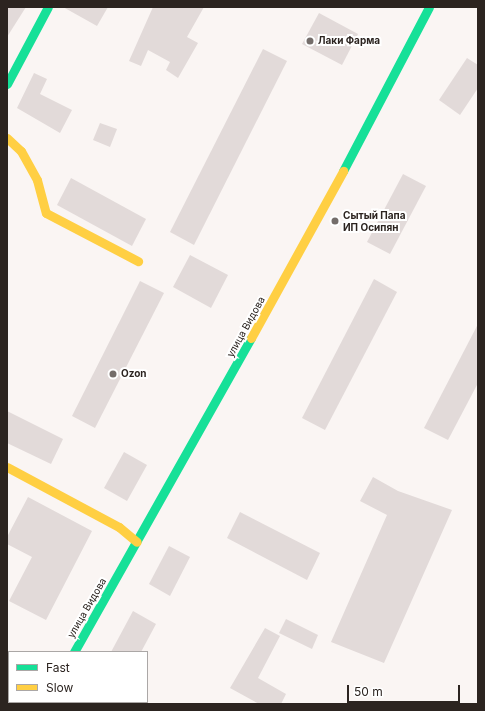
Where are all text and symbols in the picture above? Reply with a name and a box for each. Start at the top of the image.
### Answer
place label: Лаки Фарма [318,35,380,47]
marker: Лаки Фарма [305,36,315,46]
place label: Сытый Папа ИП Осипян [343,209,406,232]
marker: Сытый Папа ИП Осипян [330,216,340,226]
street label: улица Видова [224,295,268,359]
place label: Ozon [121,368,147,380]
marker: Ozon [108,369,118,379]
street label: улица Видова [65,576,109,640]
legend [8,651,148,703]
text: Fast [46,660,70,675]
scale bar [349,677,462,703]
text: Slow [46,680,73,695]
text: 50 m [354,684,383,699]

